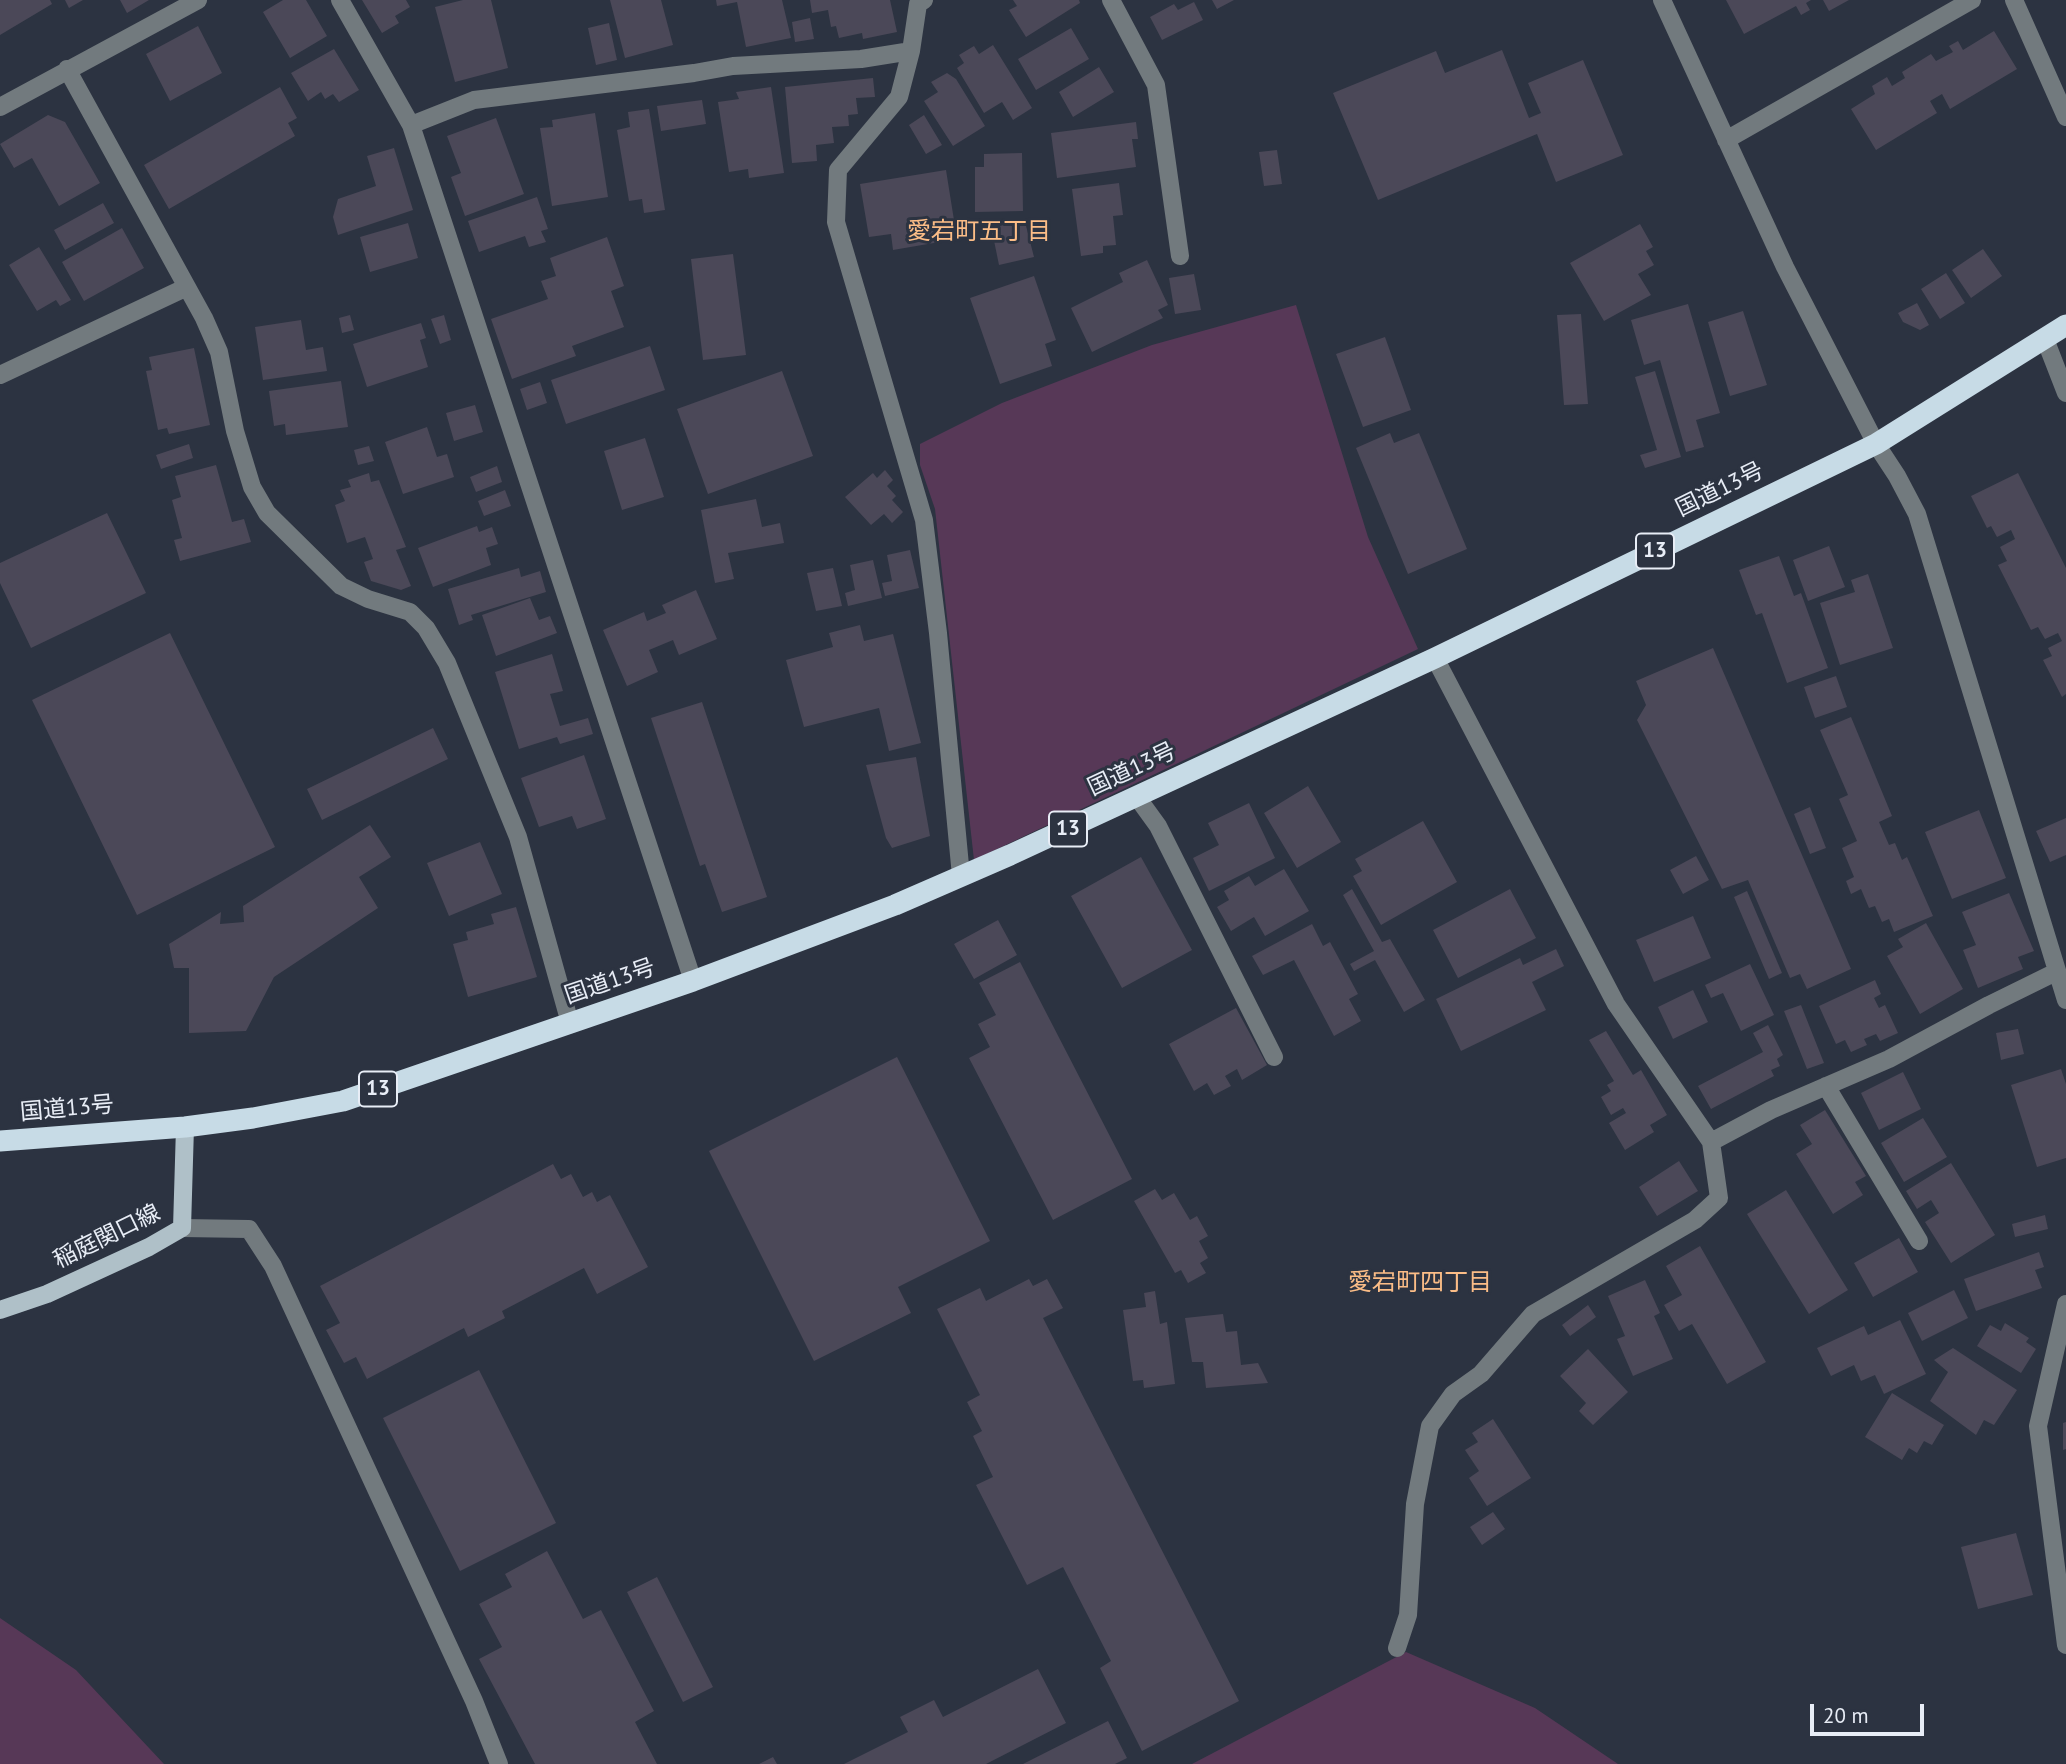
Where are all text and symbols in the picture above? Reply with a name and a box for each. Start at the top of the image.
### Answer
district label: 愛宕町五丁目 [907,218,1051,246]
street label: 国道13号 [1672,457,1768,523]
road number: 13 [1636,534,1674,568]
street label: 国道13号 [1084,738,1180,802]
road number: 13 [1049,812,1087,846]
street label: 国道13号 [561,954,659,1010]
road number: 13 [359,1072,397,1106]
street label: 国道13号 [19,1091,115,1127]
street label: 稲庭関口線 [49,1199,165,1275]
district label: 愛宕町四丁目 [1348,1269,1492,1297]
scale bar [1814,1690,1928,1734]
text: 20 m [1823,1702,1869,1729]

